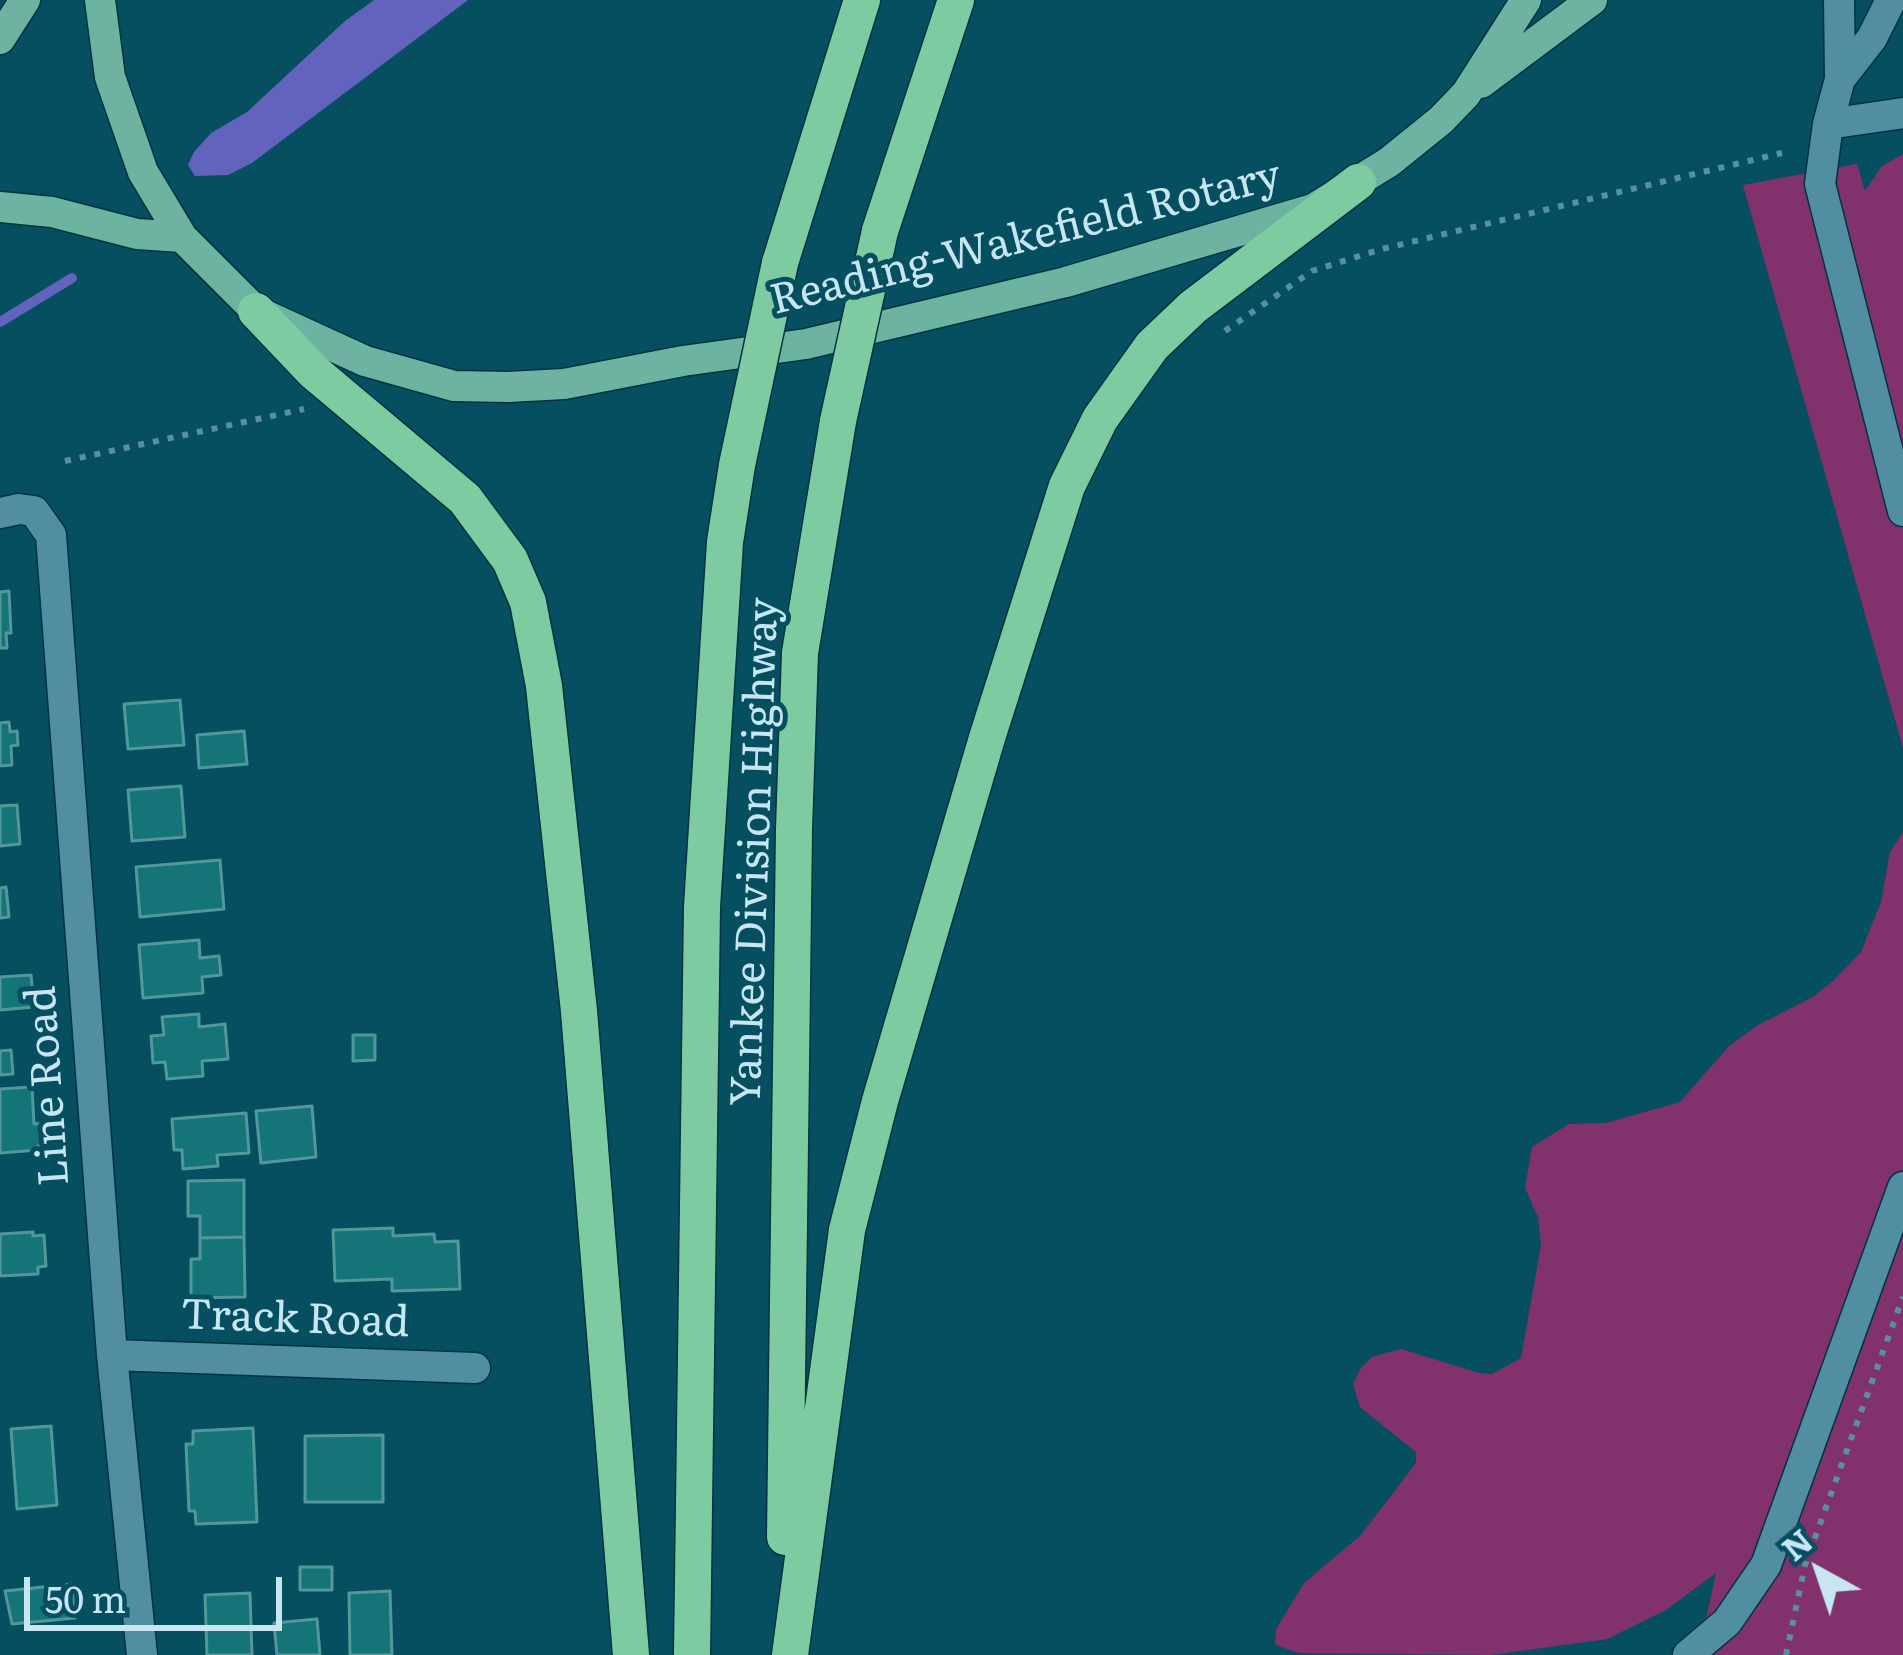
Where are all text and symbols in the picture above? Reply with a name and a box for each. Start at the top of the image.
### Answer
street label: Reading-Wakefield Rotary [766,151,1286,327]
street label: Yankee Division Highway [722,597,790,1107]
street label: Line Road [17,984,81,1188]
street label: Track Road [180,1291,410,1349]
north arrow [1759,1511,1879,1631]
text: N [1769,1515,1822,1571]
scale bar [30,1553,288,1627]
text: 50 m [45,1571,126,1624]

